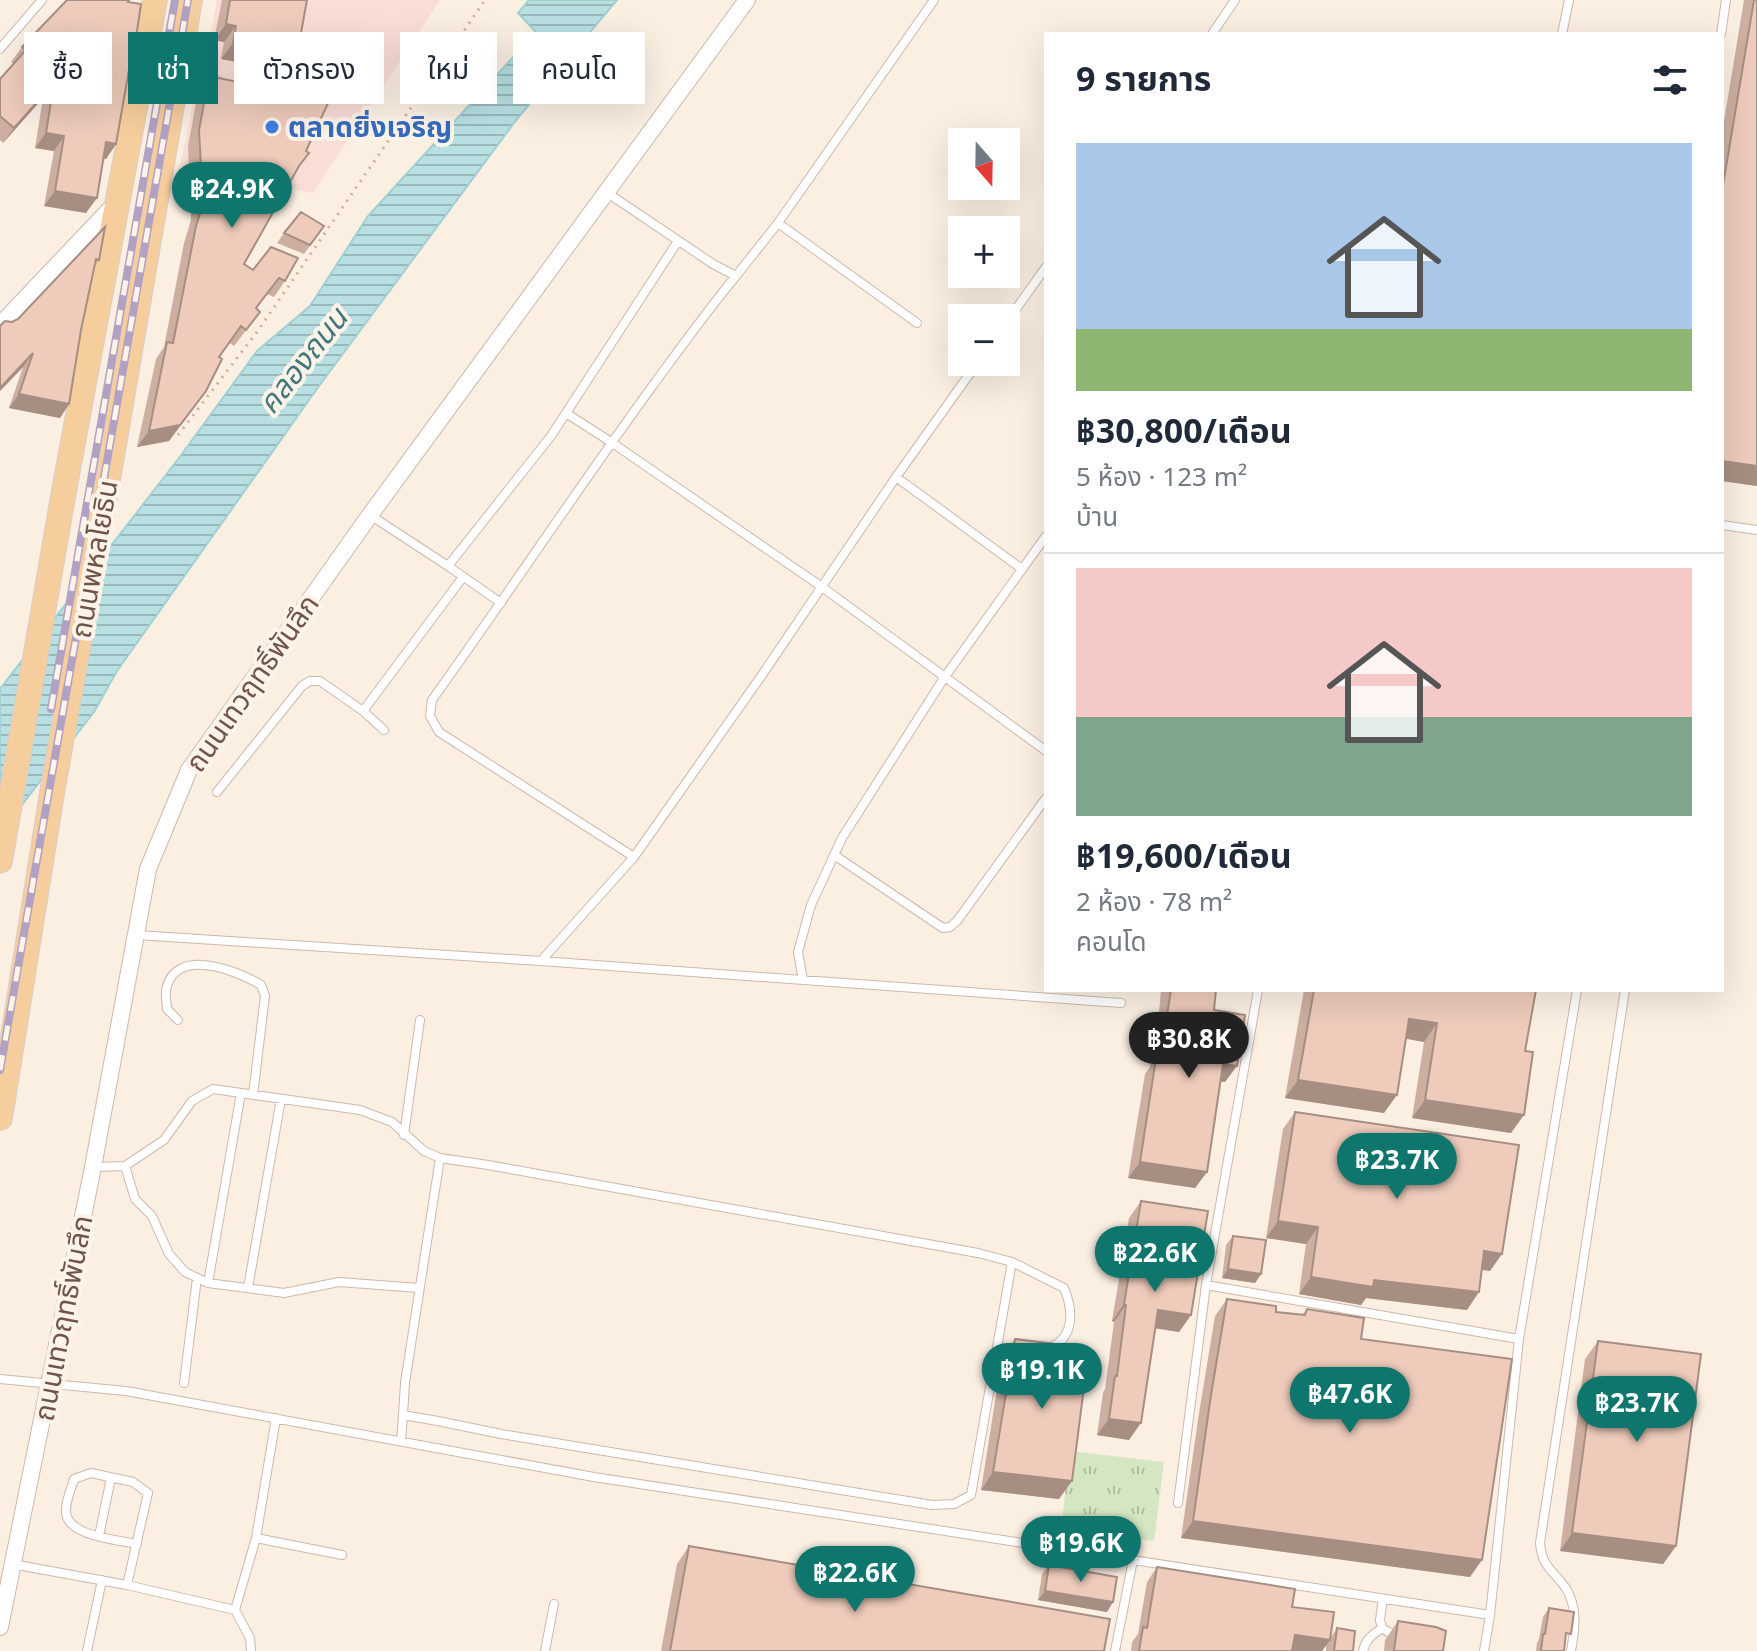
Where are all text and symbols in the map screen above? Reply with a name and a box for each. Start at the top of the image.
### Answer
chip: ซื้อ [24,32,112,104]
chip: เช่า [128,32,218,104]
chip: ตัวกรอง [234,32,384,104]
chip: ใหม่ [400,32,497,104]
chip: คอนโด [513,32,645,104]
text: 9 รายการ [1076,55,1211,101]
icon: filters [1648,58,1692,102]
place label: ตลาดยิ่งเจริญ [288,107,452,145]
marker: ตลาดยิ่งเจริญ [263,118,281,136]
north arrow [948,128,1020,200]
map controls [948,128,1020,376]
pin: ฿24.9K [167,162,297,230]
text: ฿24.9K [190,170,274,206]
icon: home [1312,195,1456,339]
button: + [948,216,1020,288]
water label: คลองถนน [248,297,357,421]
button: − [948,304,1020,376]
text: ฿30,800/เดือน [1076,407,1292,453]
text: 5 ห้อง · 123 m² [1076,458,1247,494]
street label: ถนนพหลโยธิน [60,477,126,641]
text: บ้าน [1076,498,1118,534]
street label: ถนนเทวฤทธิ์พันลึก [176,586,327,779]
icon: home [1312,620,1456,764]
text: ฿19,600/เดือน [1076,832,1292,878]
text: 2 ห้อง · 78 m² [1076,883,1232,919]
text: คอนโด [1076,923,1147,959]
pin: ฿30.8K [1124,1012,1254,1080]
text: ฿30.8K [1147,1020,1231,1056]
pin: ฿23.7K [1332,1133,1462,1201]
text: ฿23.7K [1355,1141,1439,1177]
street label: ถนนเทวฤทธิ์พันลึก [23,1212,101,1424]
pin: ฿22.6K [1090,1226,1220,1294]
text: ฿22.6K [1113,1234,1197,1270]
pin: ฿19.1K [977,1343,1107,1411]
text: ฿19.1K [1000,1351,1084,1387]
pin: ฿47.6K [1285,1367,1415,1435]
text: ฿47.6K [1308,1375,1392,1411]
pin: ฿23.7K [1572,1376,1702,1444]
text: ฿23.7K [1595,1384,1679,1420]
pin: ฿19.6K [1016,1516,1146,1584]
text: ฿19.6K [1039,1524,1123,1560]
pin: ฿22.6K [790,1546,920,1614]
text: ฿22.6K [813,1554,897,1590]

